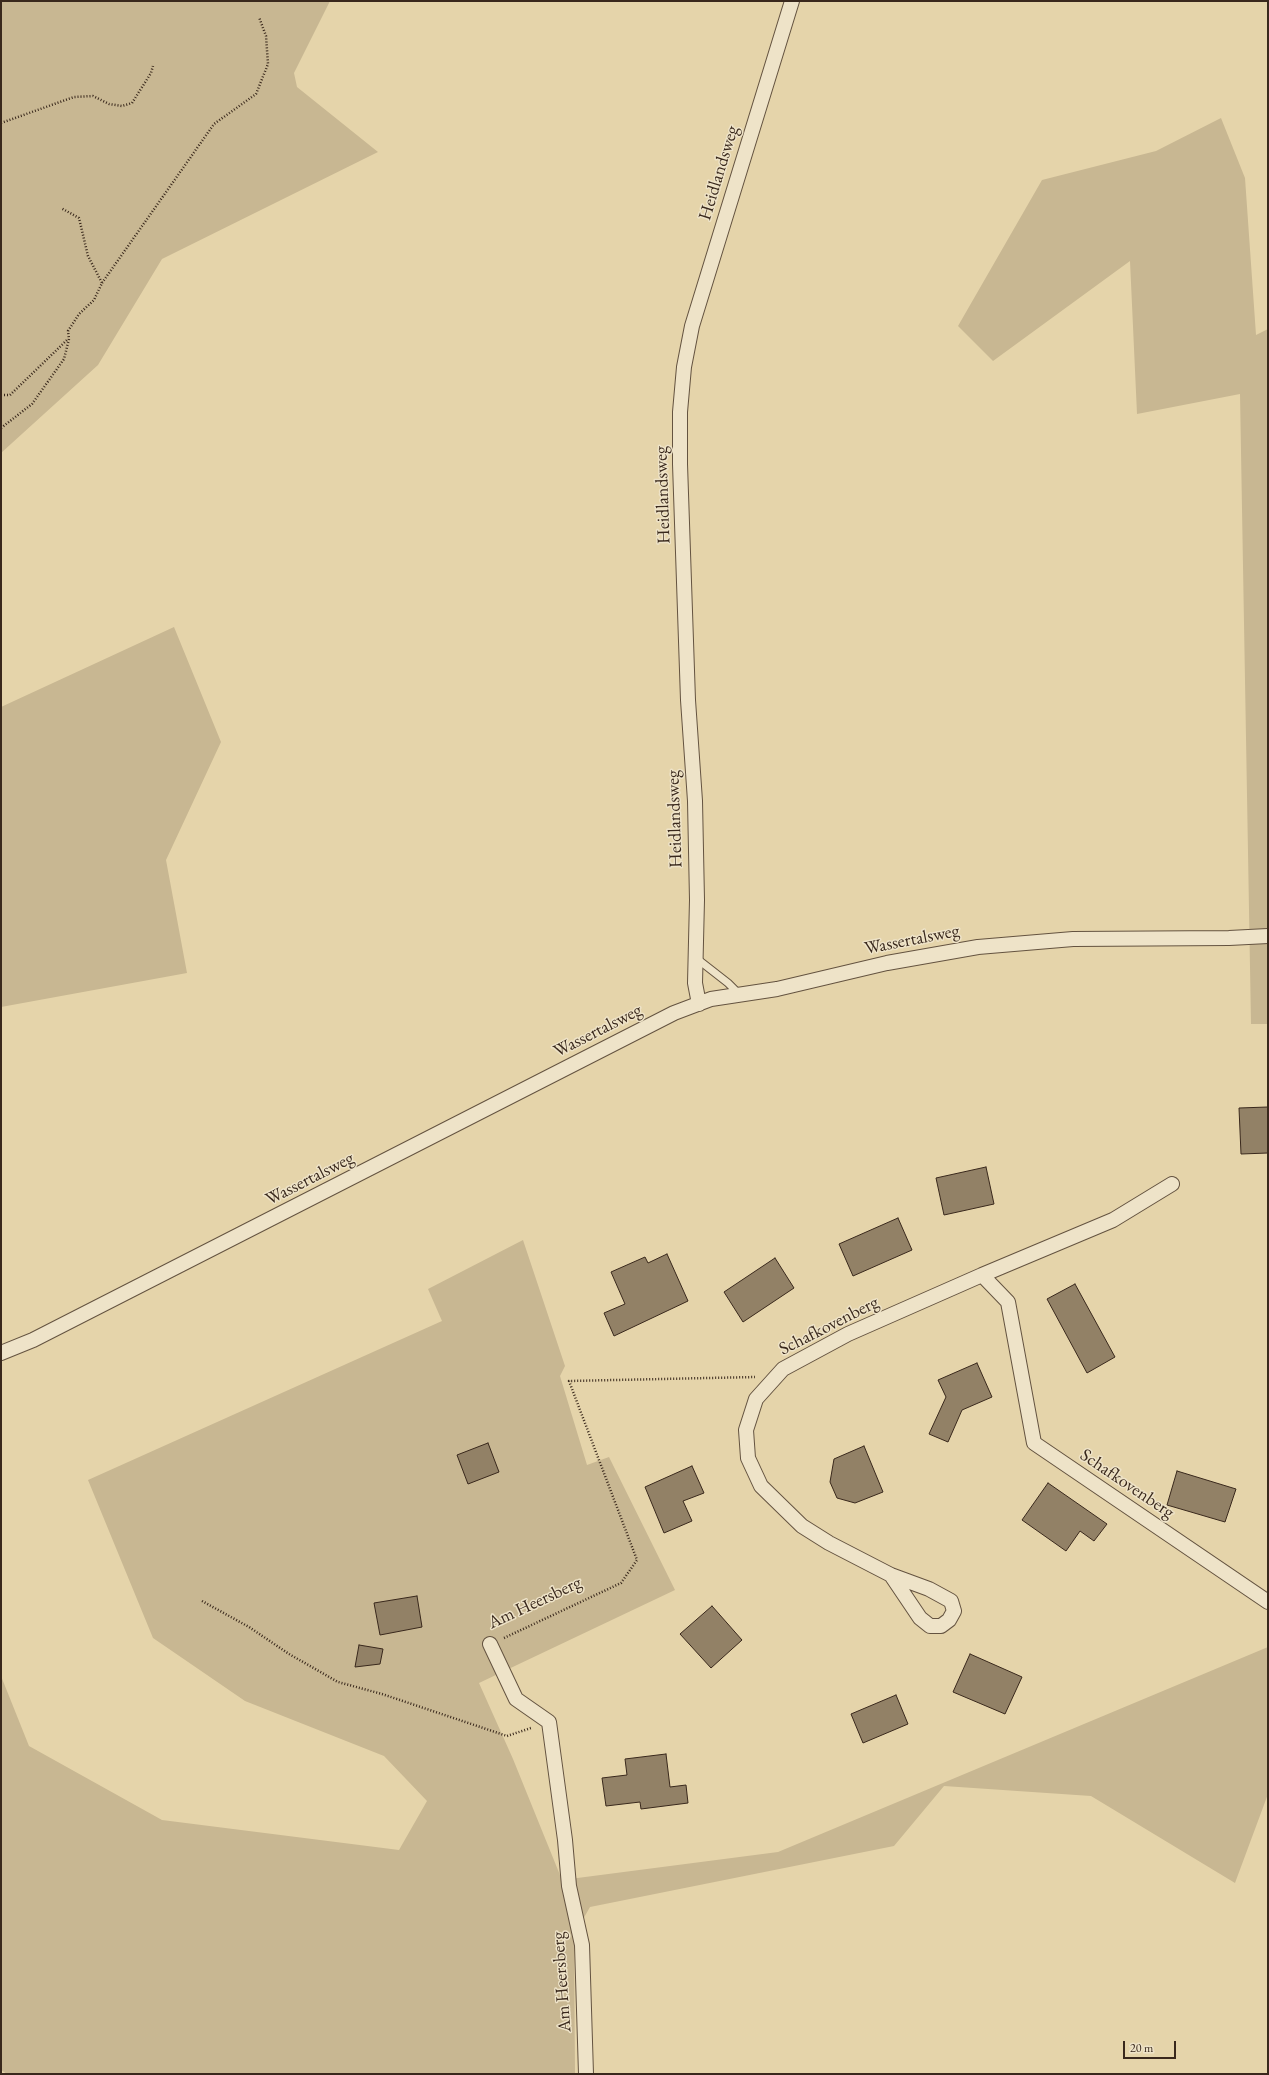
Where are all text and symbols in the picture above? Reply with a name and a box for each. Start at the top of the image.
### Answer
street label: Heidlandsweg [694,123,744,223]
street label: Heidlandsweg [651,446,675,544]
street label: Heidlandsweg [663,770,687,868]
street label: Wassertalsweg [863,920,961,960]
street label: Wassertalsweg [550,1000,646,1062]
street label: Wassertalsweg [262,1148,358,1210]
street label: Schafkovenberg [776,1292,882,1360]
street label: Schafkovenberg [1076,1445,1178,1523]
street label: Am Heersberg [485,1572,585,1634]
street label: Am Heersberg [548,1931,576,2033]
scale bar [1125,2033,1178,2059]
text: 20 m [1130,2040,1153,2056]

